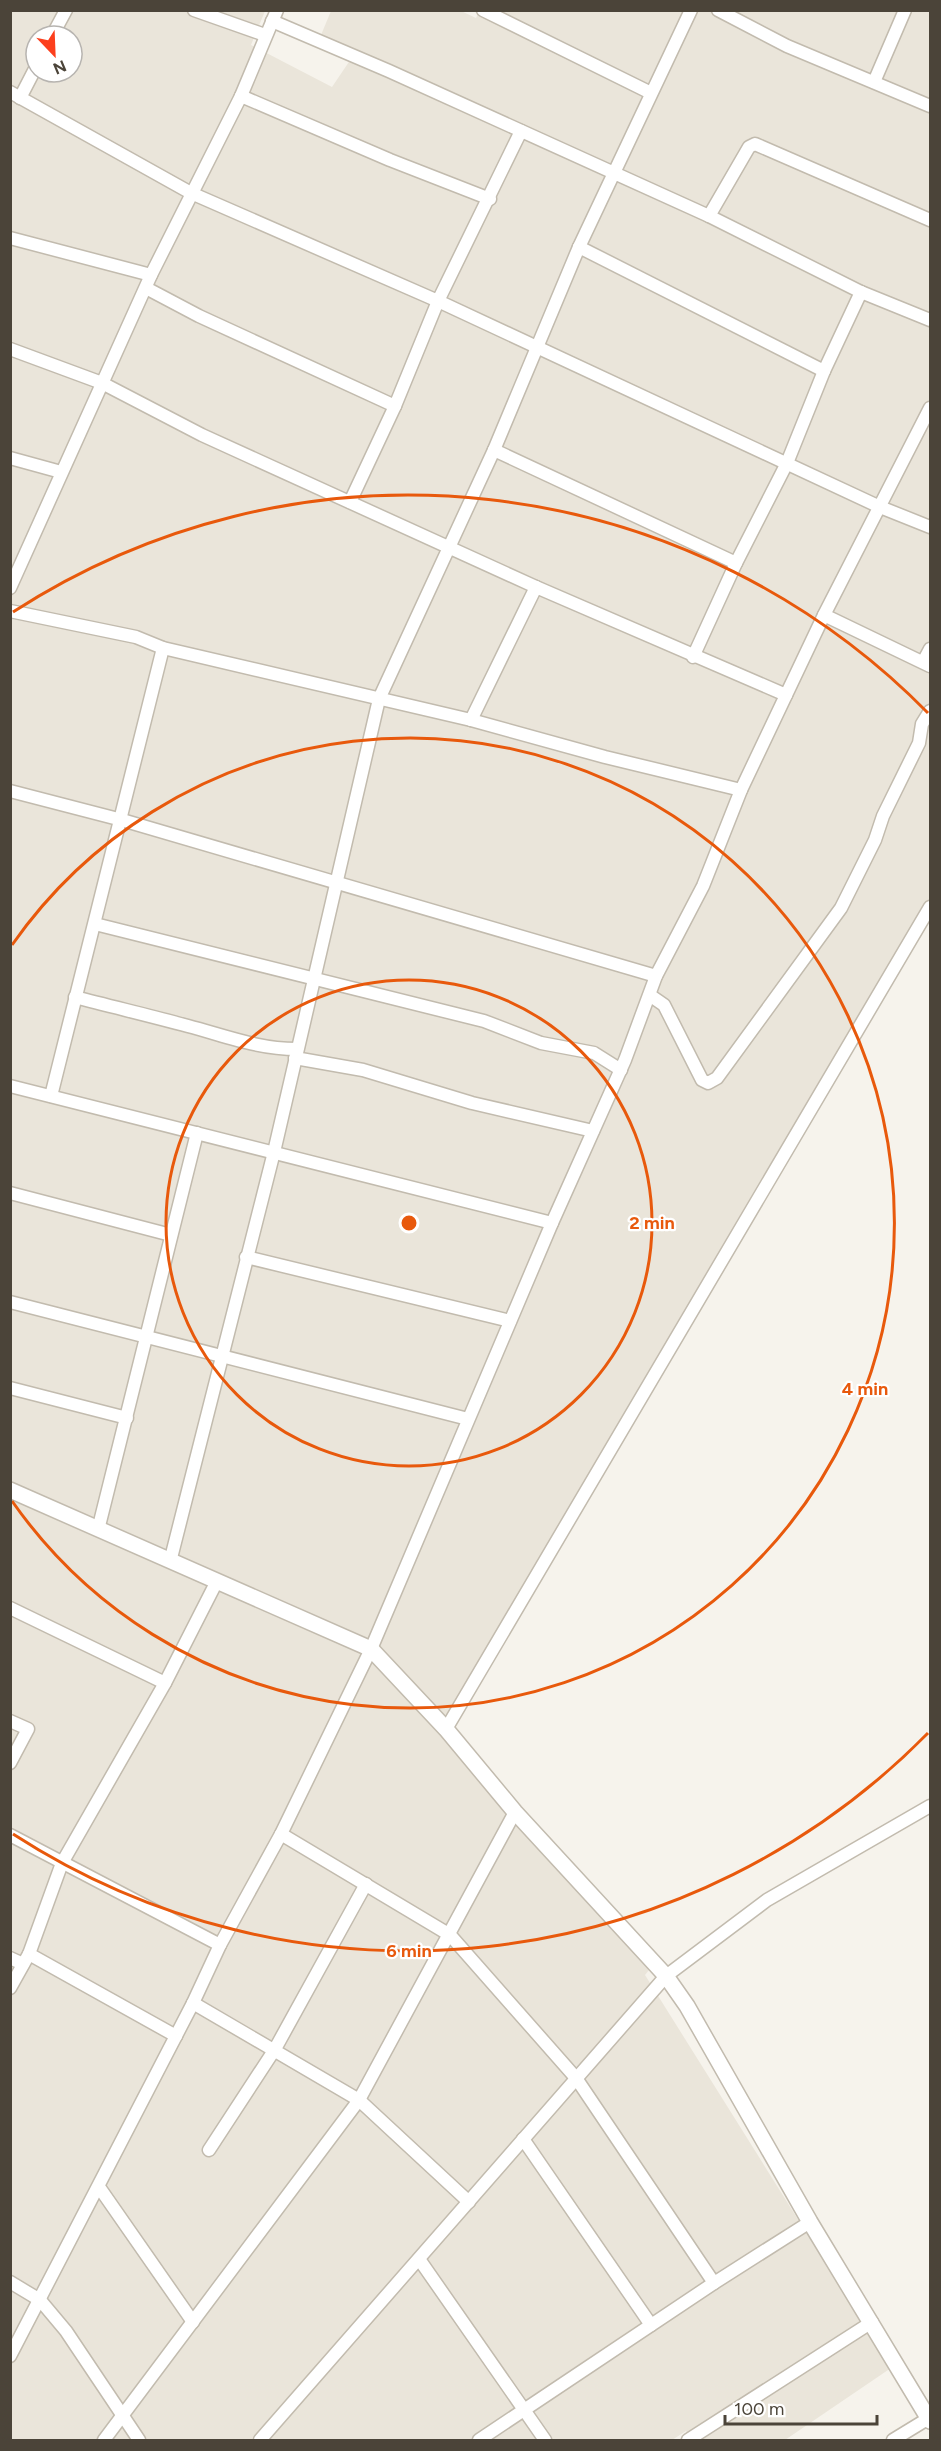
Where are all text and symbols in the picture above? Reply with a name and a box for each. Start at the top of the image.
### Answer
north arrow [24,24,84,84]
text: N [50,56,69,79]
text: 2 min [629,1212,675,1234]
centre of rings [399,1213,419,1233]
text: 4 min [842,1378,888,1400]
text: 6 min [386,1940,432,1962]
scale bar [725,2388,876,2426]
text: 100 m [734,2398,784,2420]

